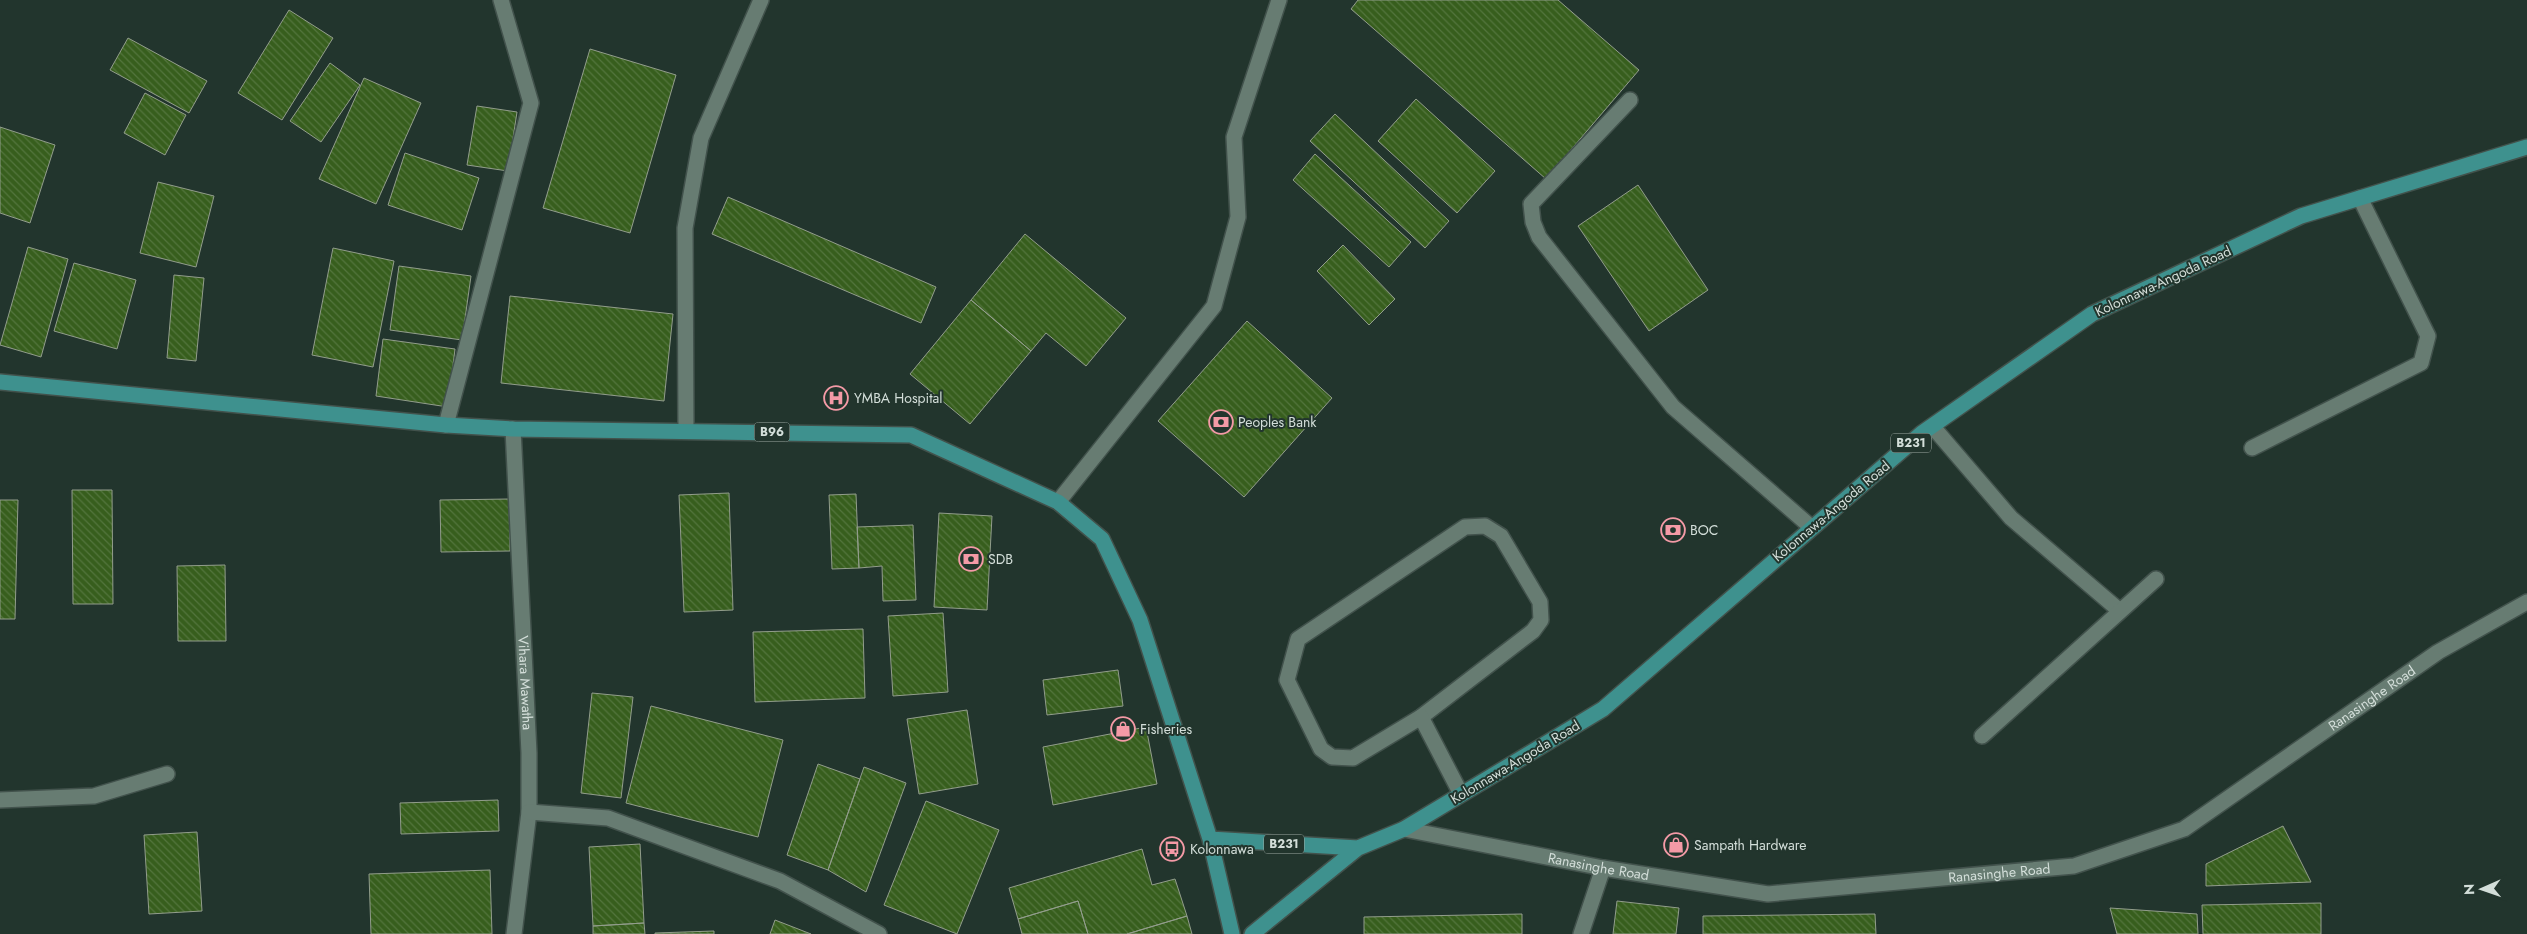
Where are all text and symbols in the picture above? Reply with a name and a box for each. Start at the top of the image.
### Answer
street label: Kolonnawa-Angoda Road [2092,241,2234,321]
hospital icon: YMBA Hospital [823,385,849,411]
place label: YMBA Hospital [854,388,942,408]
bank icon: Peoples Bank [1208,409,1234,435]
place label: Peoples Bank [1238,412,1317,432]
road number: B96 [754,422,790,442]
road number: B231 [1891,433,1931,452]
street label: Kolonnawa-Angoda Road [1768,456,1894,566]
bank icon: BOC [1660,517,1686,543]
place label: BOC [1690,520,1718,540]
bank icon: SDB [958,546,984,572]
place label: SDB [988,549,1013,569]
street label: Vihara Mawatha [513,635,538,730]
street label: Ranasinghe Road [2324,661,2419,736]
street label: Kolonnawa-Angoda Road [1446,715,1584,809]
shop icon: Fisheries [1110,716,1136,742]
place label: Fisheries [1140,719,1192,739]
shop icon: Sampath Hardware [1663,832,1689,858]
road number: B231 [1264,834,1304,854]
place label: Sampath Hardware [1694,835,1807,855]
bus stop icon: Kolonnawa [1159,836,1185,862]
place label: Kolonnawa [1190,839,1254,859]
street label: Ranasinghe Road [1546,847,1650,885]
street label: Ranasinghe Road [1947,858,2051,887]
north arrow [2457,864,2507,914]
text: N [2459,884,2479,895]

